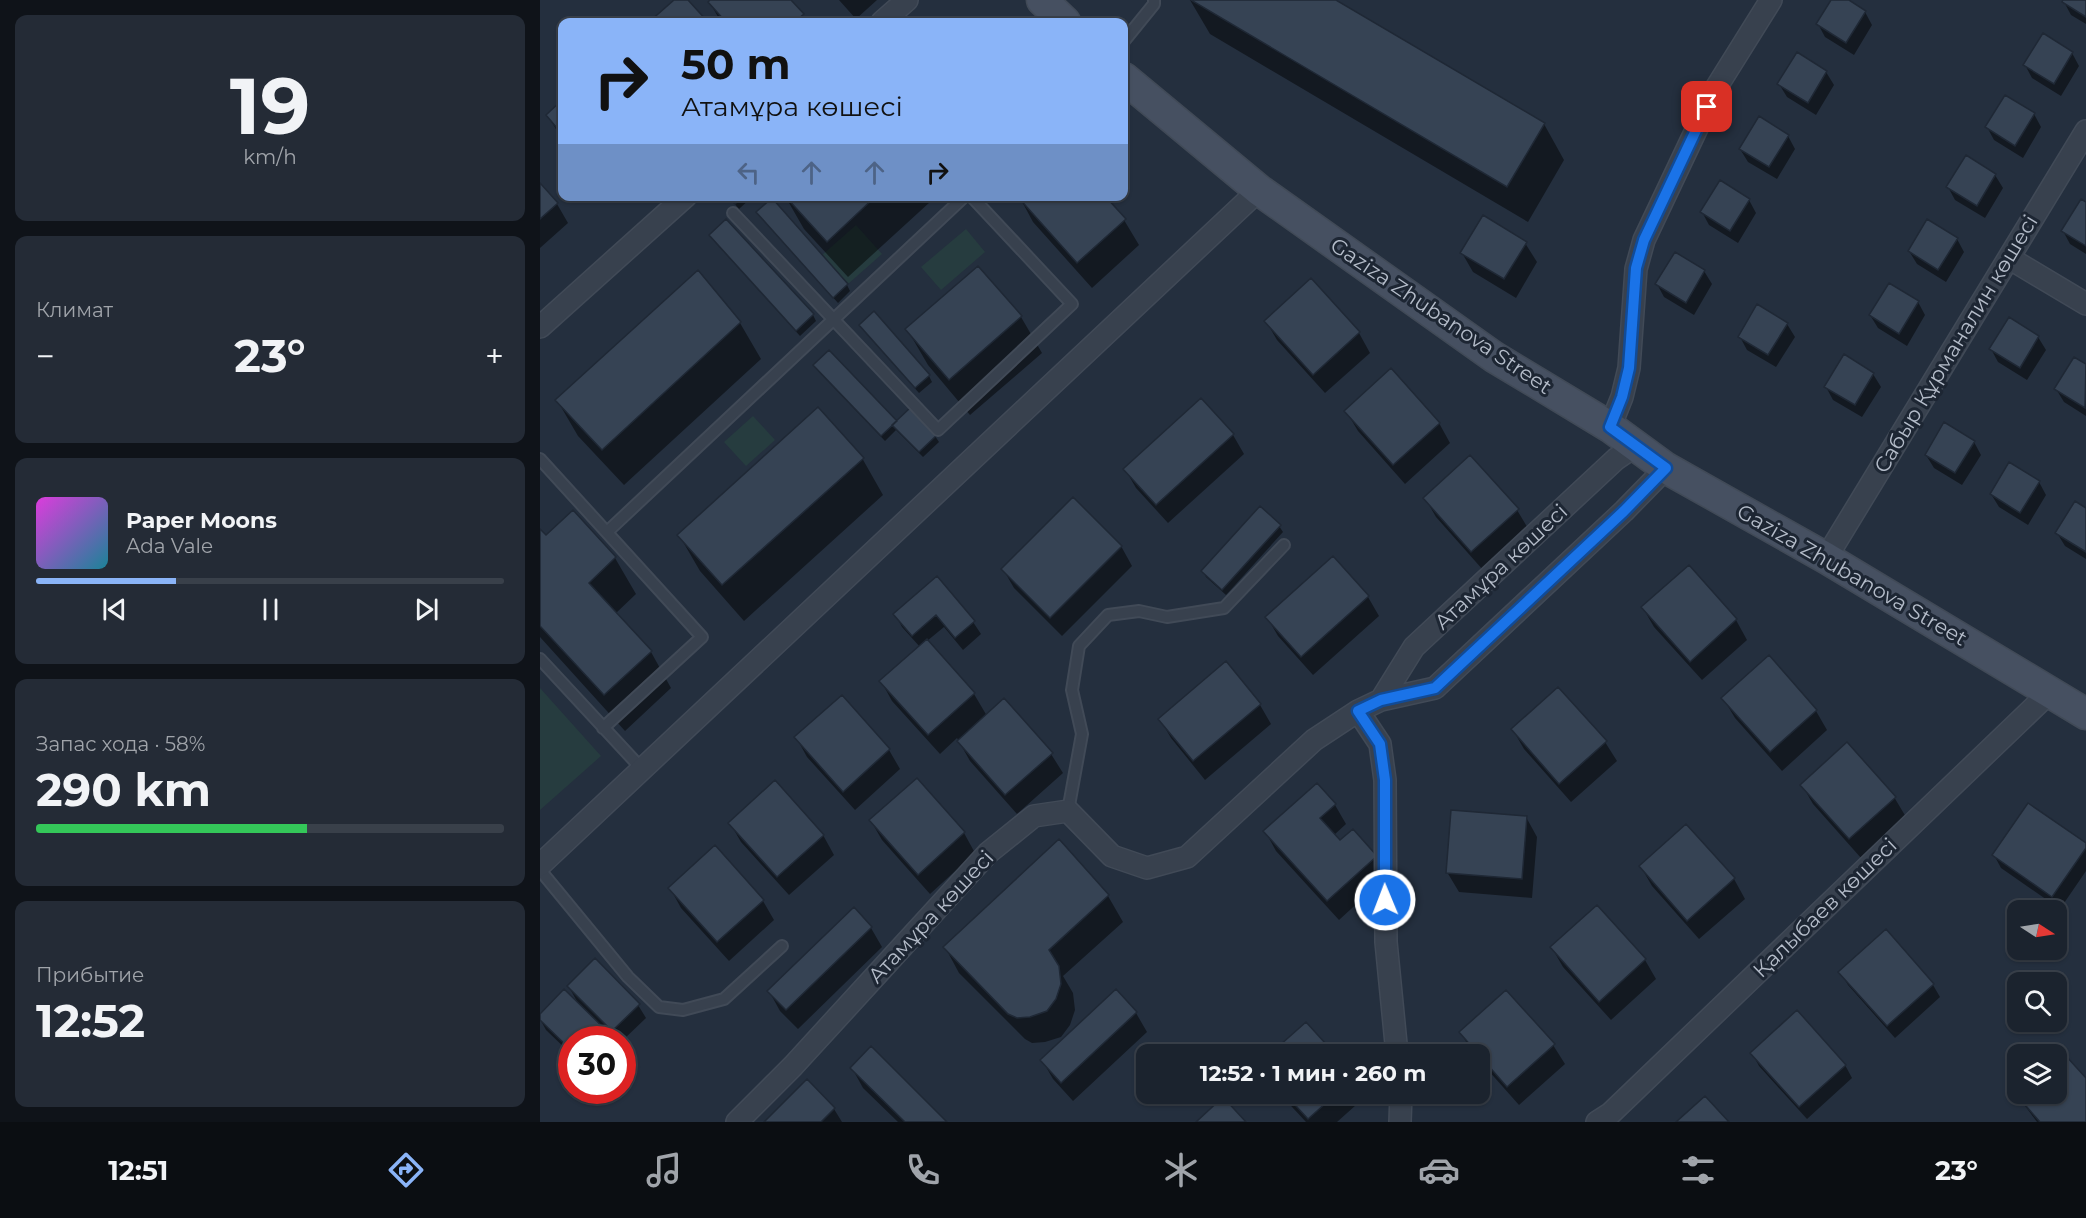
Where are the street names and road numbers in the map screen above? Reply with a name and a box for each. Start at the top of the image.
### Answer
street label: Сабыр Құрманалин көшесі [1868,210,2043,477]
street label: Gaziza Zhubanova Street [1326,232,1557,399]
street label: Gaziza Zhubanova Street [1733,498,1972,651]
street label: Атамұра көшесі [1429,499,1572,635]
street label: Қалыбаев көшесі [1748,833,1902,983]
street label: Атамұра көшесі [863,845,999,988]

